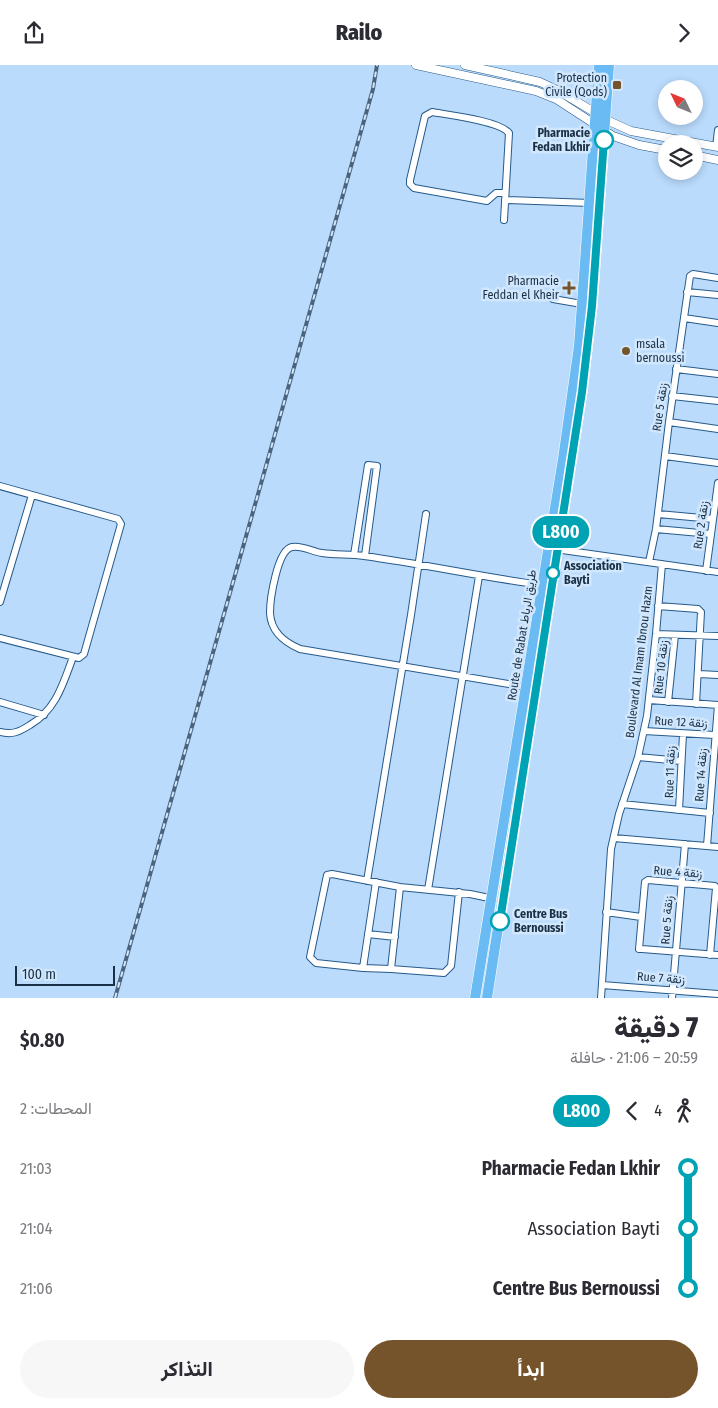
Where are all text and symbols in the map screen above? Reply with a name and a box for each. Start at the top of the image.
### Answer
icon: share [20,19,48,47]
text: Railo [336,19,382,46]
icon: forward [670,19,698,47]
place label: Protection Civile (Qods) [545,71,607,99]
marker: Protection Civile (Qods) [611,79,623,91]
north arrow [658,80,702,125]
map controls [658,80,703,180]
place label: Pharmacie Fedan Lkhir [532,126,591,154]
marker: Pharmacie Fedan Lkhir [594,130,614,150]
button: layers [658,135,703,180]
place label: Pharmacie Feddan el Kheir [483,274,560,302]
marker: Pharmacie Feddan el Kheir [563,282,575,294]
place label: msala bernoussi [636,337,685,365]
marker: msala bernoussi [620,345,632,357]
street label: Rue 5 زنقة [650,382,671,432]
street label: Rue 2 زنقة [691,500,712,550]
line badge: L800 [526,516,596,548]
text: L800 [542,521,580,543]
place label: Association Bayti [563,559,622,587]
marker: Association Bayti [546,566,560,580]
street label: Route de Rabat طريق الرباط [505,568,540,702]
street label: Boulevard Al Imam Ibnou Hazm [623,585,655,739]
street label: Rue 10 زنقة [651,639,672,695]
street label: Rue 12 زنقة [654,714,708,731]
street label: Rue 11 زنقة [662,746,679,799]
street label: Rue 14 زنقة [692,748,711,802]
street label: Rue 4 زنقة [653,863,703,882]
street label: Rue 5 زنقة [658,895,677,945]
place label: Centre Bus Bernoussi [514,907,568,935]
marker: Centre Bus Bernoussi [490,911,510,931]
scale bar [15,963,115,986]
text: 100 m [22,966,56,983]
street label: Rue 7 زنقة [636,969,686,988]
text: 7 دقيقة [614,1011,698,1044]
text: $0.80 [20,1029,65,1052]
text: 20:59 – 21:06 · حافلة [570,1048,698,1067]
icon: back [618,1097,646,1125]
icon: walk [670,1097,698,1125]
text: المحطات: 2 [20,1099,92,1118]
text: L800 [563,1100,600,1122]
text: 4 [654,1101,662,1120]
text: Pharmacie Fedan Lkhir [482,1157,660,1180]
text: 21:03 [20,1159,52,1178]
text: Association Bayti [527,1217,660,1240]
text: 21:04 [20,1219,52,1238]
text: Centre Bus Bernoussi [493,1277,660,1300]
text: 21:06 [20,1279,53,1298]
button: التذاكر [20,1340,354,1398]
button: ابدأ [364,1340,698,1398]

